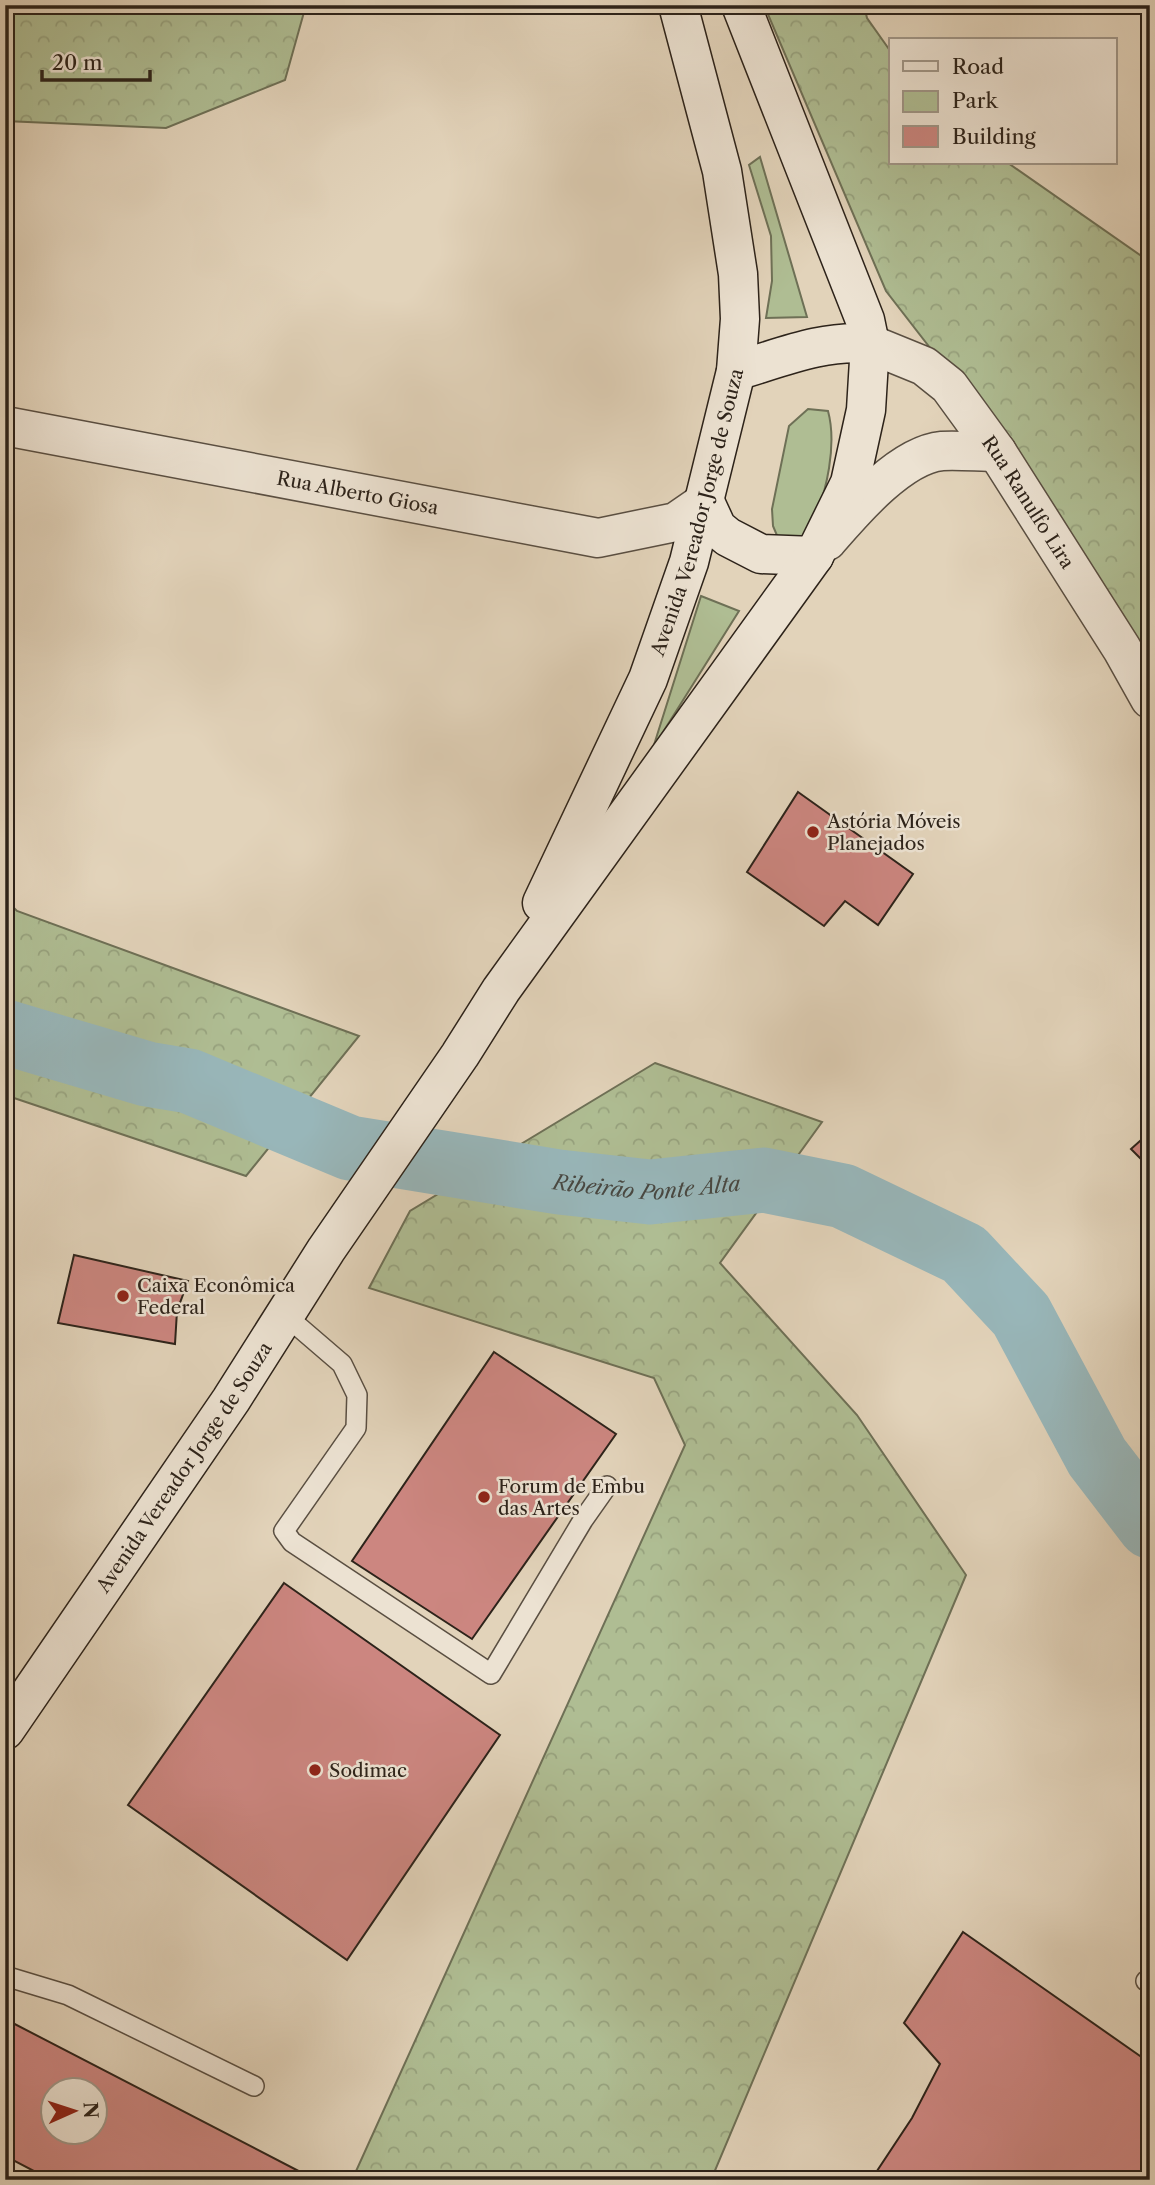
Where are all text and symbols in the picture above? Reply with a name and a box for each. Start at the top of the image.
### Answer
scale bar [42,38,150,82]
legend [889,38,1116,164]
text: 20 m [52,50,103,75]
text: Road [952,54,1004,79]
text: Park [952,88,998,113]
text: Building [952,124,1037,149]
street label: Avenida Vereador Jorge de Souza [645,366,748,660]
street label: Rua Ranulfo Lira [977,431,1079,573]
street label: Rua Alberto Giosa [275,466,441,519]
place label: Astória Móveis Planejados [826,810,961,855]
marker: Astória Móveis Planejados [805,824,821,840]
water label: Ribeirão Ponte Alta [550,1169,742,1205]
place label: Caixa Econômica Federal [137,1274,295,1319]
marker: Caixa Econômica Federal [115,1288,131,1304]
street label: Avenida Vereador Jorge de Souza [91,1337,276,1598]
place label: Forum de Embu das Artes [498,1475,645,1520]
marker: Forum de Embu das Artes [476,1489,492,1505]
place label: Sodimac [329,1759,407,1782]
marker: Sodimac [307,1762,323,1778]
north arrow [38,2076,108,2146]
text: N [79,2101,102,2119]

